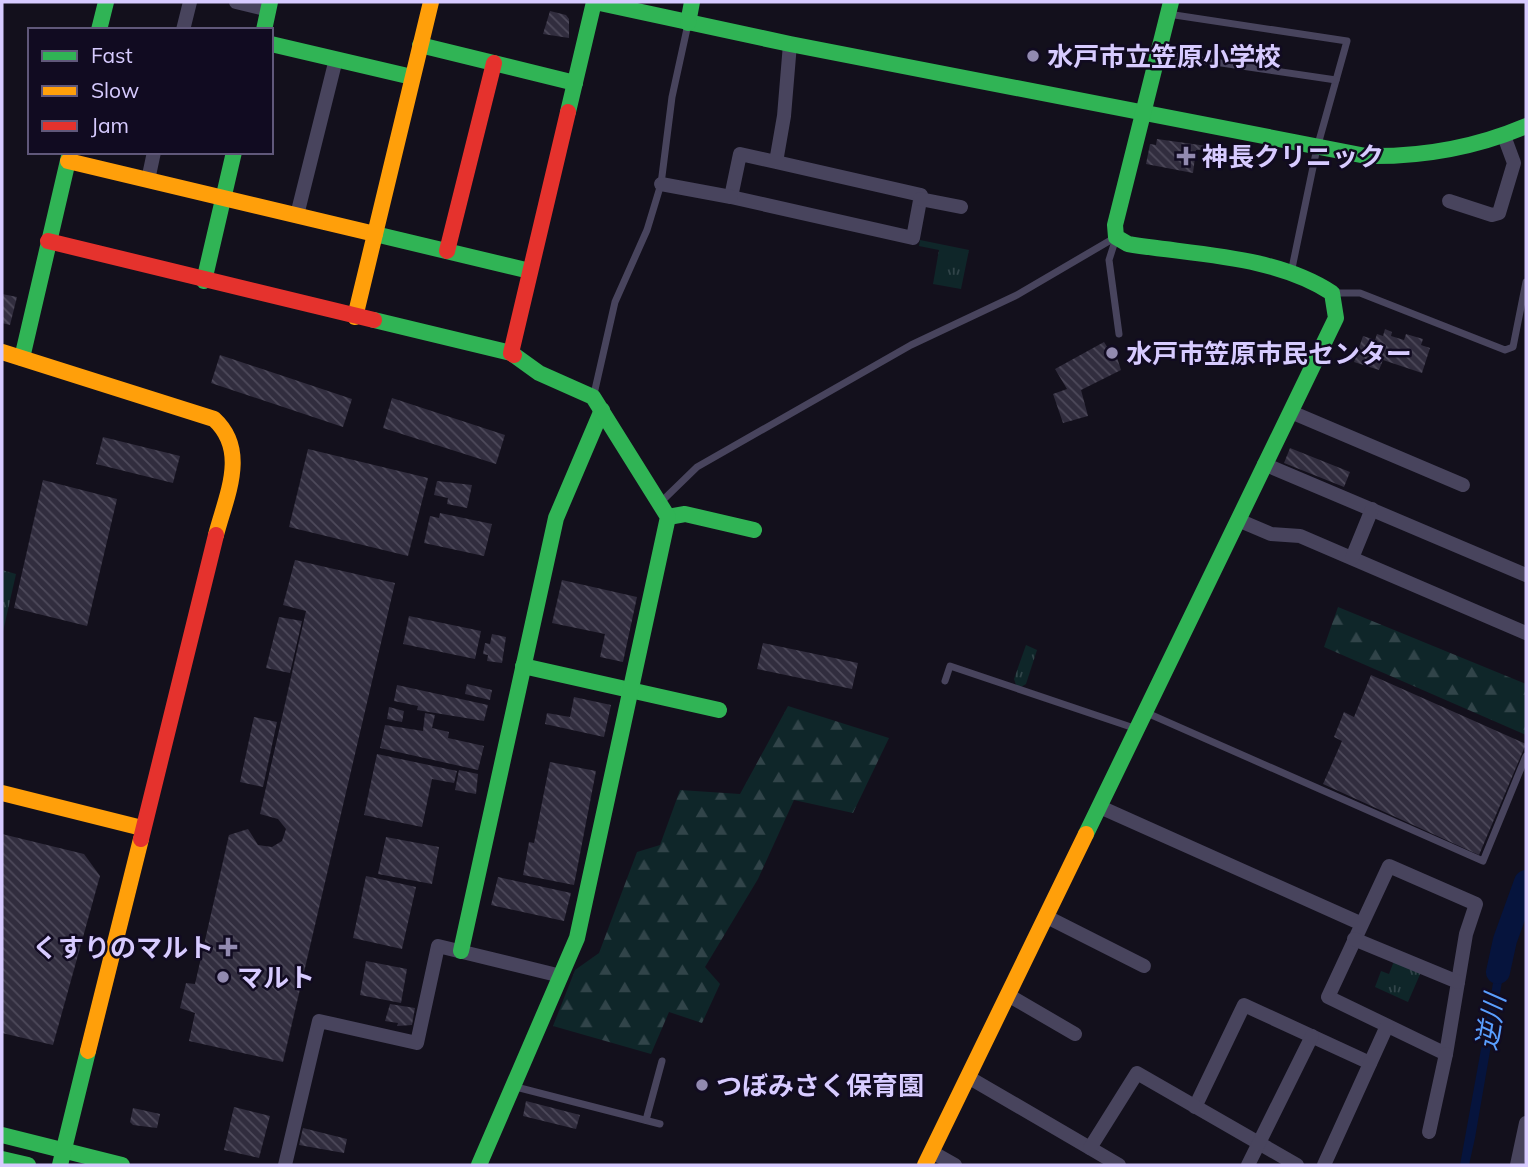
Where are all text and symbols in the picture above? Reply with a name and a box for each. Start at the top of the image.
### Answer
legend [28,28,273,154]
place label: 水戸市立笠原小学校 [1047,40,1281,73]
text: Fast [91,42,133,68]
marker: 水戸市立笠原小学校 [1025,48,1041,64]
text: Slow [91,77,139,103]
text: Jam [91,112,129,138]
place label: 神長クリニック [1202,140,1384,173]
marker: 神長クリニック [1176,146,1196,166]
place label: 水戸市笠原市民センター [1126,337,1412,370]
marker: 水戸市笠原市民センター [1104,345,1120,361]
place label: くすりのマルト [32,931,214,964]
marker: くすりのマルト [220,939,236,955]
place label: マルト [237,961,315,994]
marker: マルト [215,969,231,985]
water label: 逆川 [1468,988,1513,1053]
place label: つぼみさく保育園 [716,1069,924,1102]
marker: つぼみさく保育園 [694,1077,710,1093]

